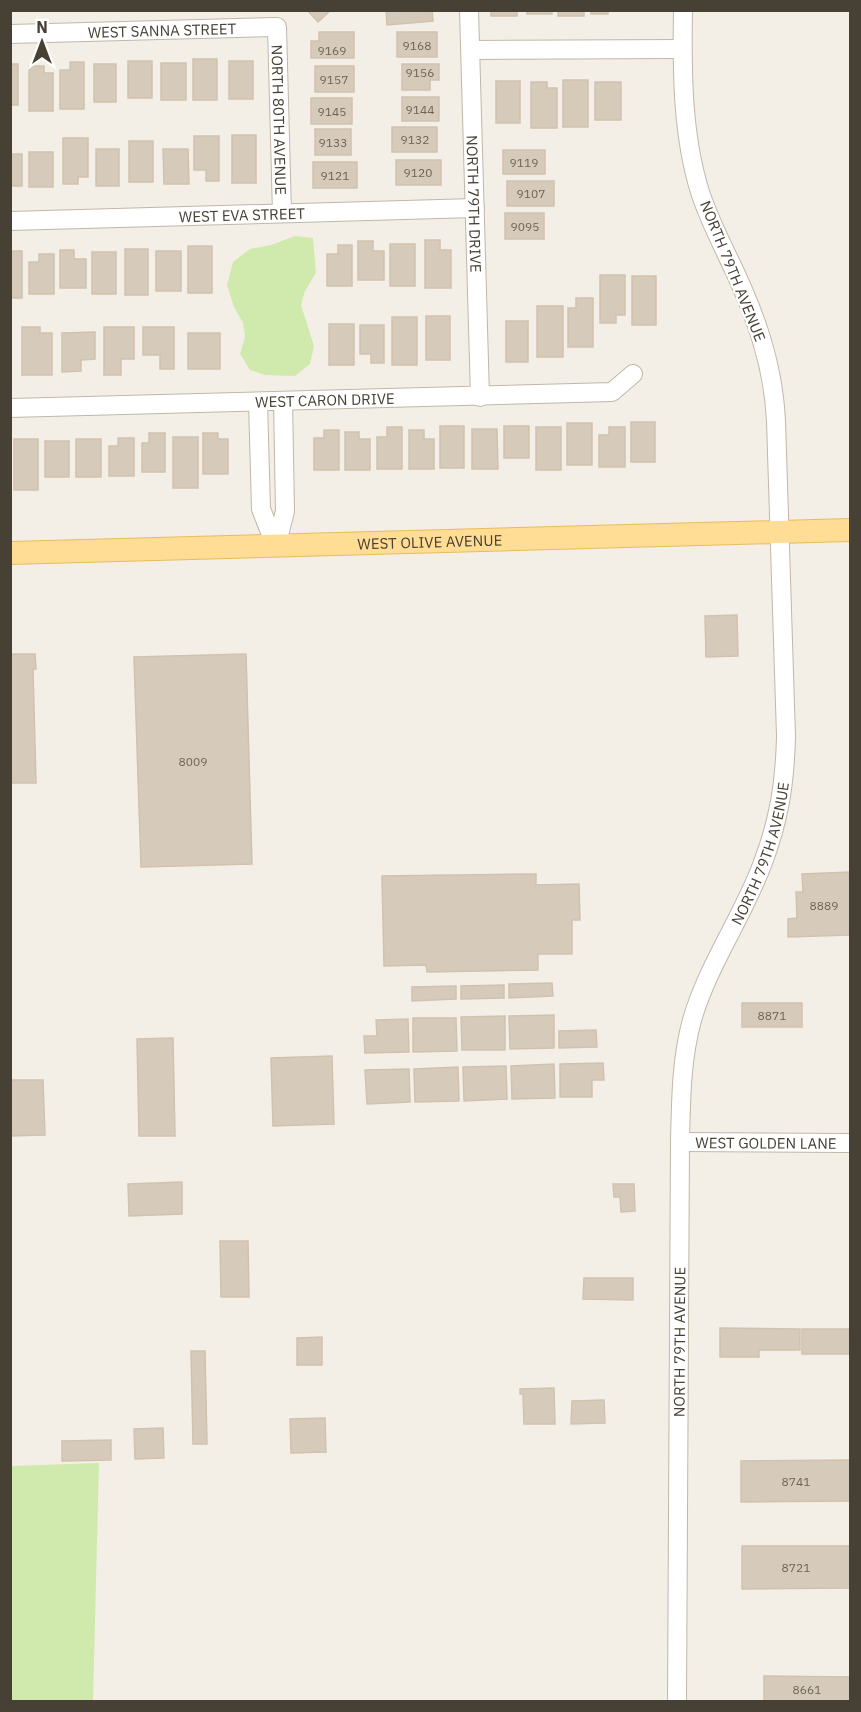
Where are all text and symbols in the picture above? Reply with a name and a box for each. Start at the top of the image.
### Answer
north arrow [12,12,72,72]
text: N [36,17,48,37]
street label: WEST SANNA STREET [88,19,237,41]
house number: 9168 [403,38,431,53]
house number: 9169 [318,43,346,58]
street label: NORTH 80TH AVENUE [268,44,291,195]
house number: 9156 [406,65,434,80]
house number: 9157 [320,72,348,87]
house number: 9144 [406,102,434,117]
house number: 9145 [318,104,346,119]
house number: 9132 [401,132,429,147]
house number: 9133 [319,135,347,150]
street label: NORTH 79TH DRIVE [463,135,486,273]
house number: 9119 [510,155,538,170]
house number: 9120 [404,165,432,180]
house number: 9121 [321,168,349,183]
house number: 9107 [517,186,545,201]
street label: NORTH 79TH AVENUE [696,198,770,344]
street label: WEST EVA STREET [179,203,306,226]
house number: 9095 [511,219,539,234]
street label: WEST CARON DRIVE [255,388,395,411]
street label: WEST OLIVE AVENUE [357,530,502,553]
house number: 8009 [179,754,207,769]
street label: NORTH 79TH AVENUE [727,781,792,928]
house number: 8889 [810,898,838,913]
house number: 8871 [758,1008,786,1023]
street label: WEST GOLDEN LANE [695,1133,837,1152]
street label: NORTH 79TH AVENUE [669,1267,689,1417]
house number: 8741 [782,1474,810,1489]
house number: 8721 [782,1560,810,1575]
house number: 8661 [793,1682,821,1697]

